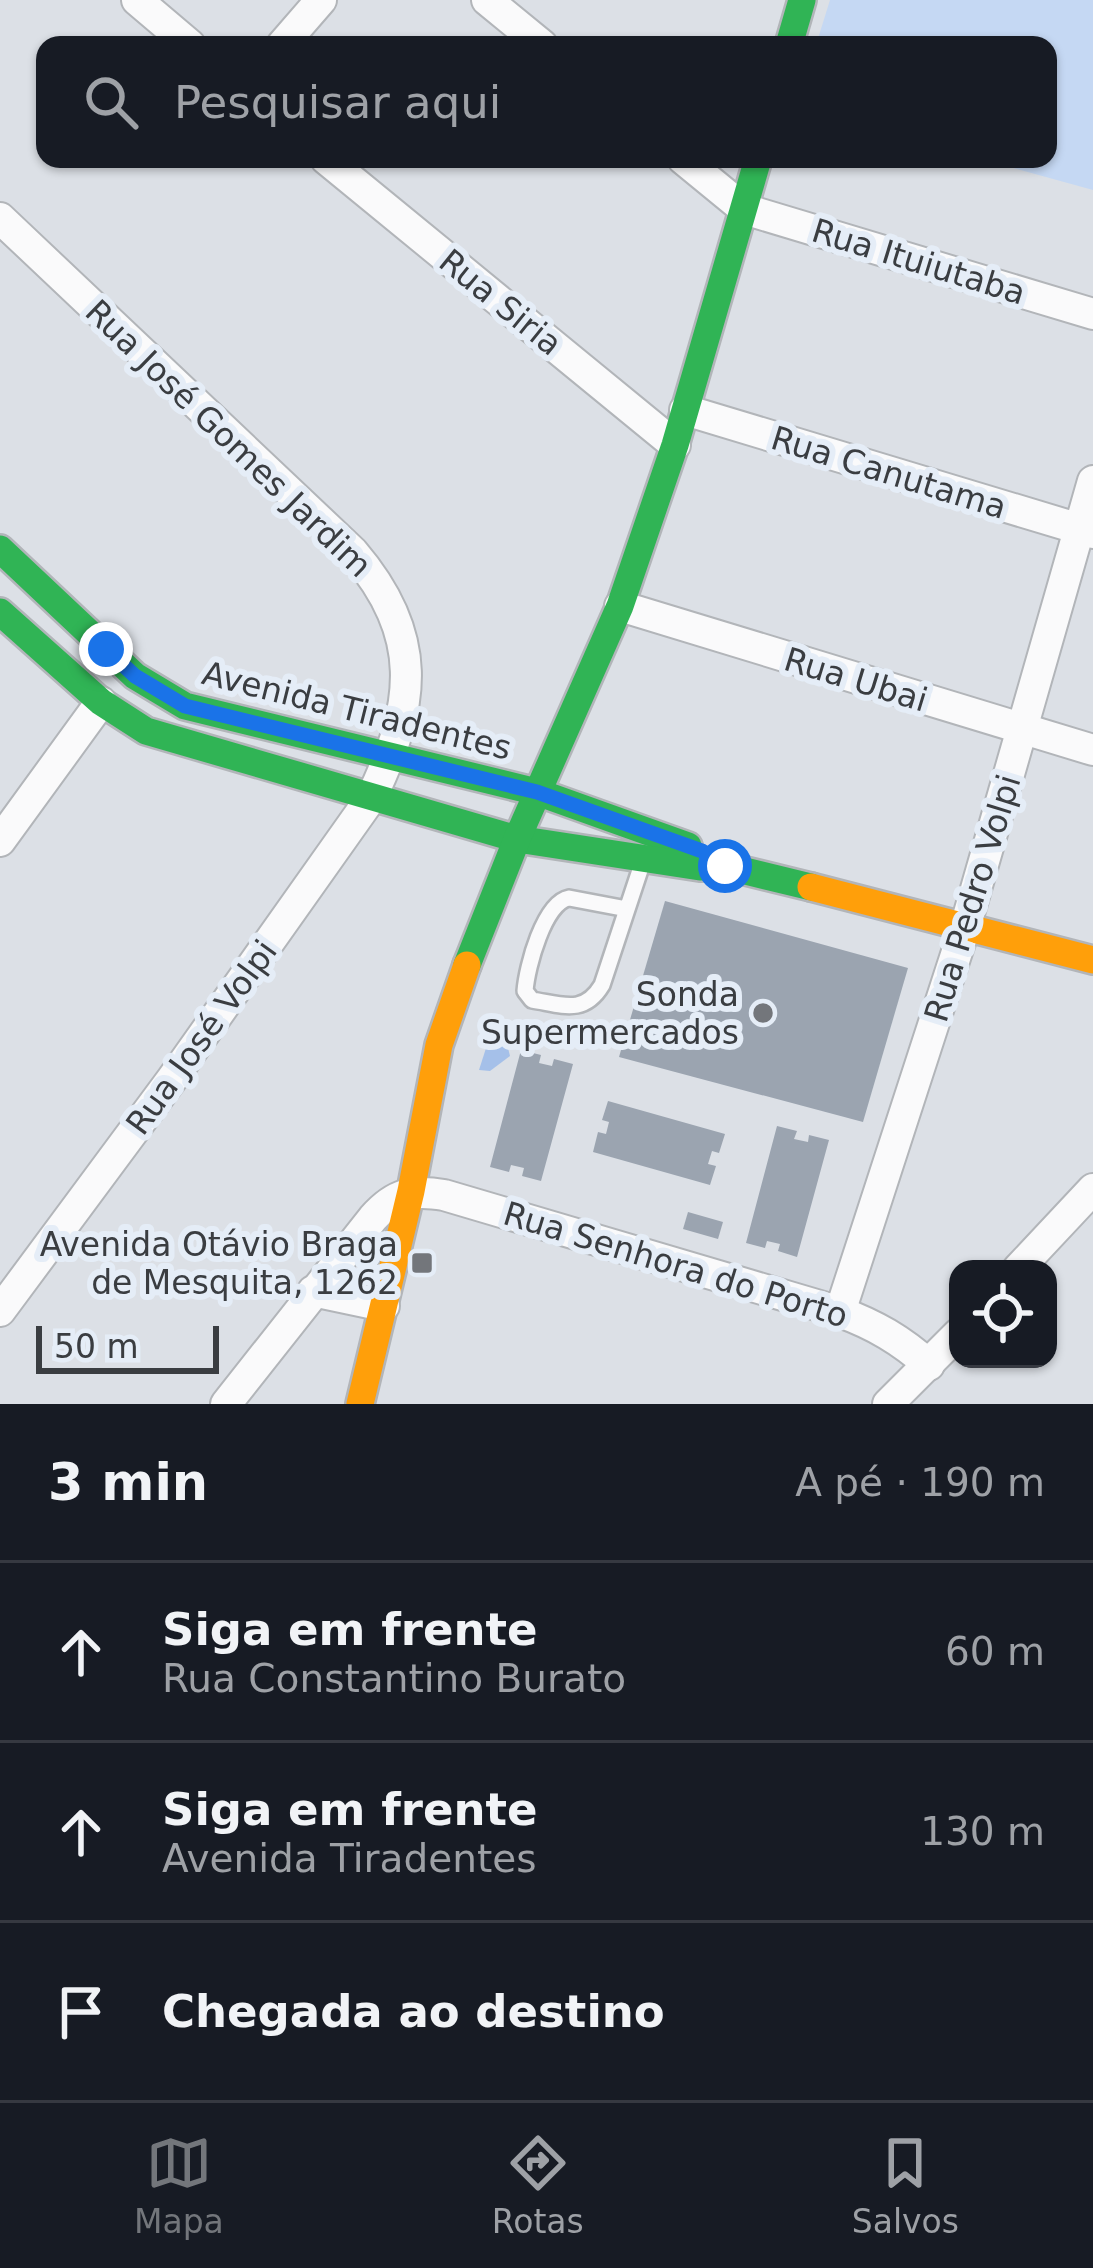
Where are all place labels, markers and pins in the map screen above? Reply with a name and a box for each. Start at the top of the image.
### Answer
place label: Sonda Supermercados [481,975,739,1052]
marker: Sonda Supermercados [750,1000,776,1026]
place label: Avenida Otávio Braga de Mesquita, 1262 [40,1225,398,1302]
marker: Avenida Otávio Braga de Mesquita, 1262 [409,1250,435,1276]

